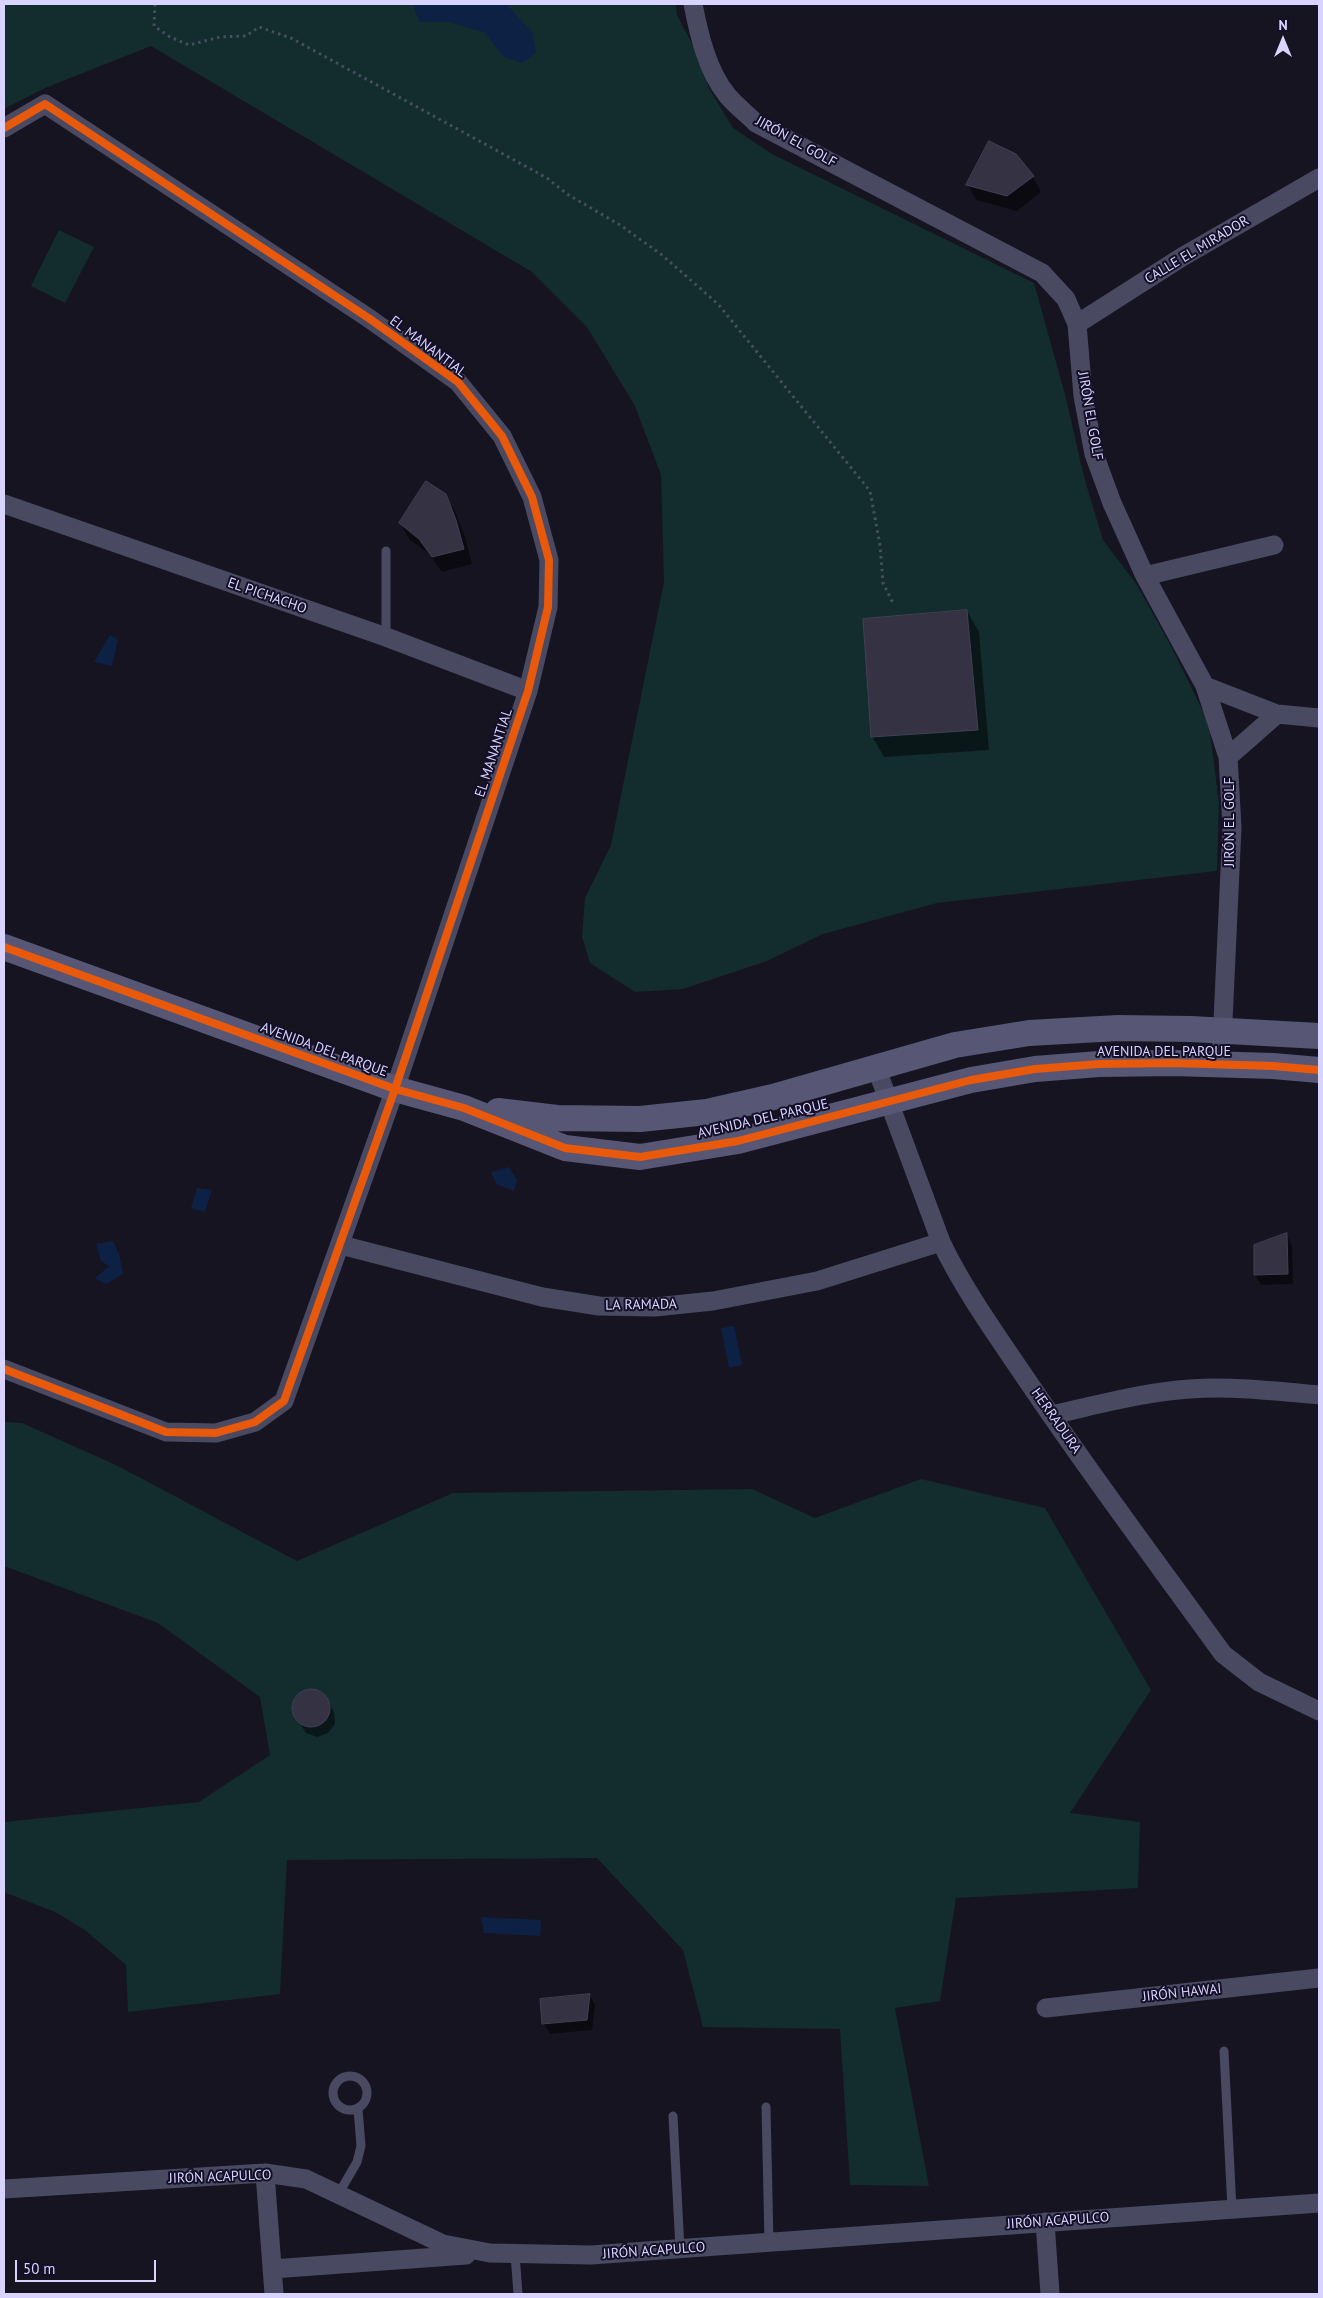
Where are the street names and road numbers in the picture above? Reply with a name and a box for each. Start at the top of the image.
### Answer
street label: JIRÓN EL GOLF [753,113,839,171]
street label: CALLE EL MIRADOR [1142,212,1252,288]
street label: EL MANANTIAL [386,313,470,381]
street label: JIRÓN EL GOLF [1074,370,1106,462]
street label: EL PICHACHO [225,575,309,617]
street label: EL MANANTIAL [472,707,516,799]
street label: JIRÓN EL GOLF [1222,777,1238,867]
street label: AVENIDA DEL PARQUE [258,1019,390,1081]
street label: AVENIDA DEL PARQUE [1097,1044,1231,1060]
street label: AVENIDA DEL PARQUE [696,1096,830,1142]
street label: LA RAMADA [605,1296,677,1314]
street label: HERRADURA [1027,1385,1085,1457]
street label: JIRÓN HAWAI [1142,1981,1222,2005]
street label: JIRÓN ACAPULCO [168,2167,272,2187]
street label: JIRÓN ACAPULCO [1006,2209,1110,2233]
street label: JIRÓN ACAPULCO [602,2239,706,2263]

